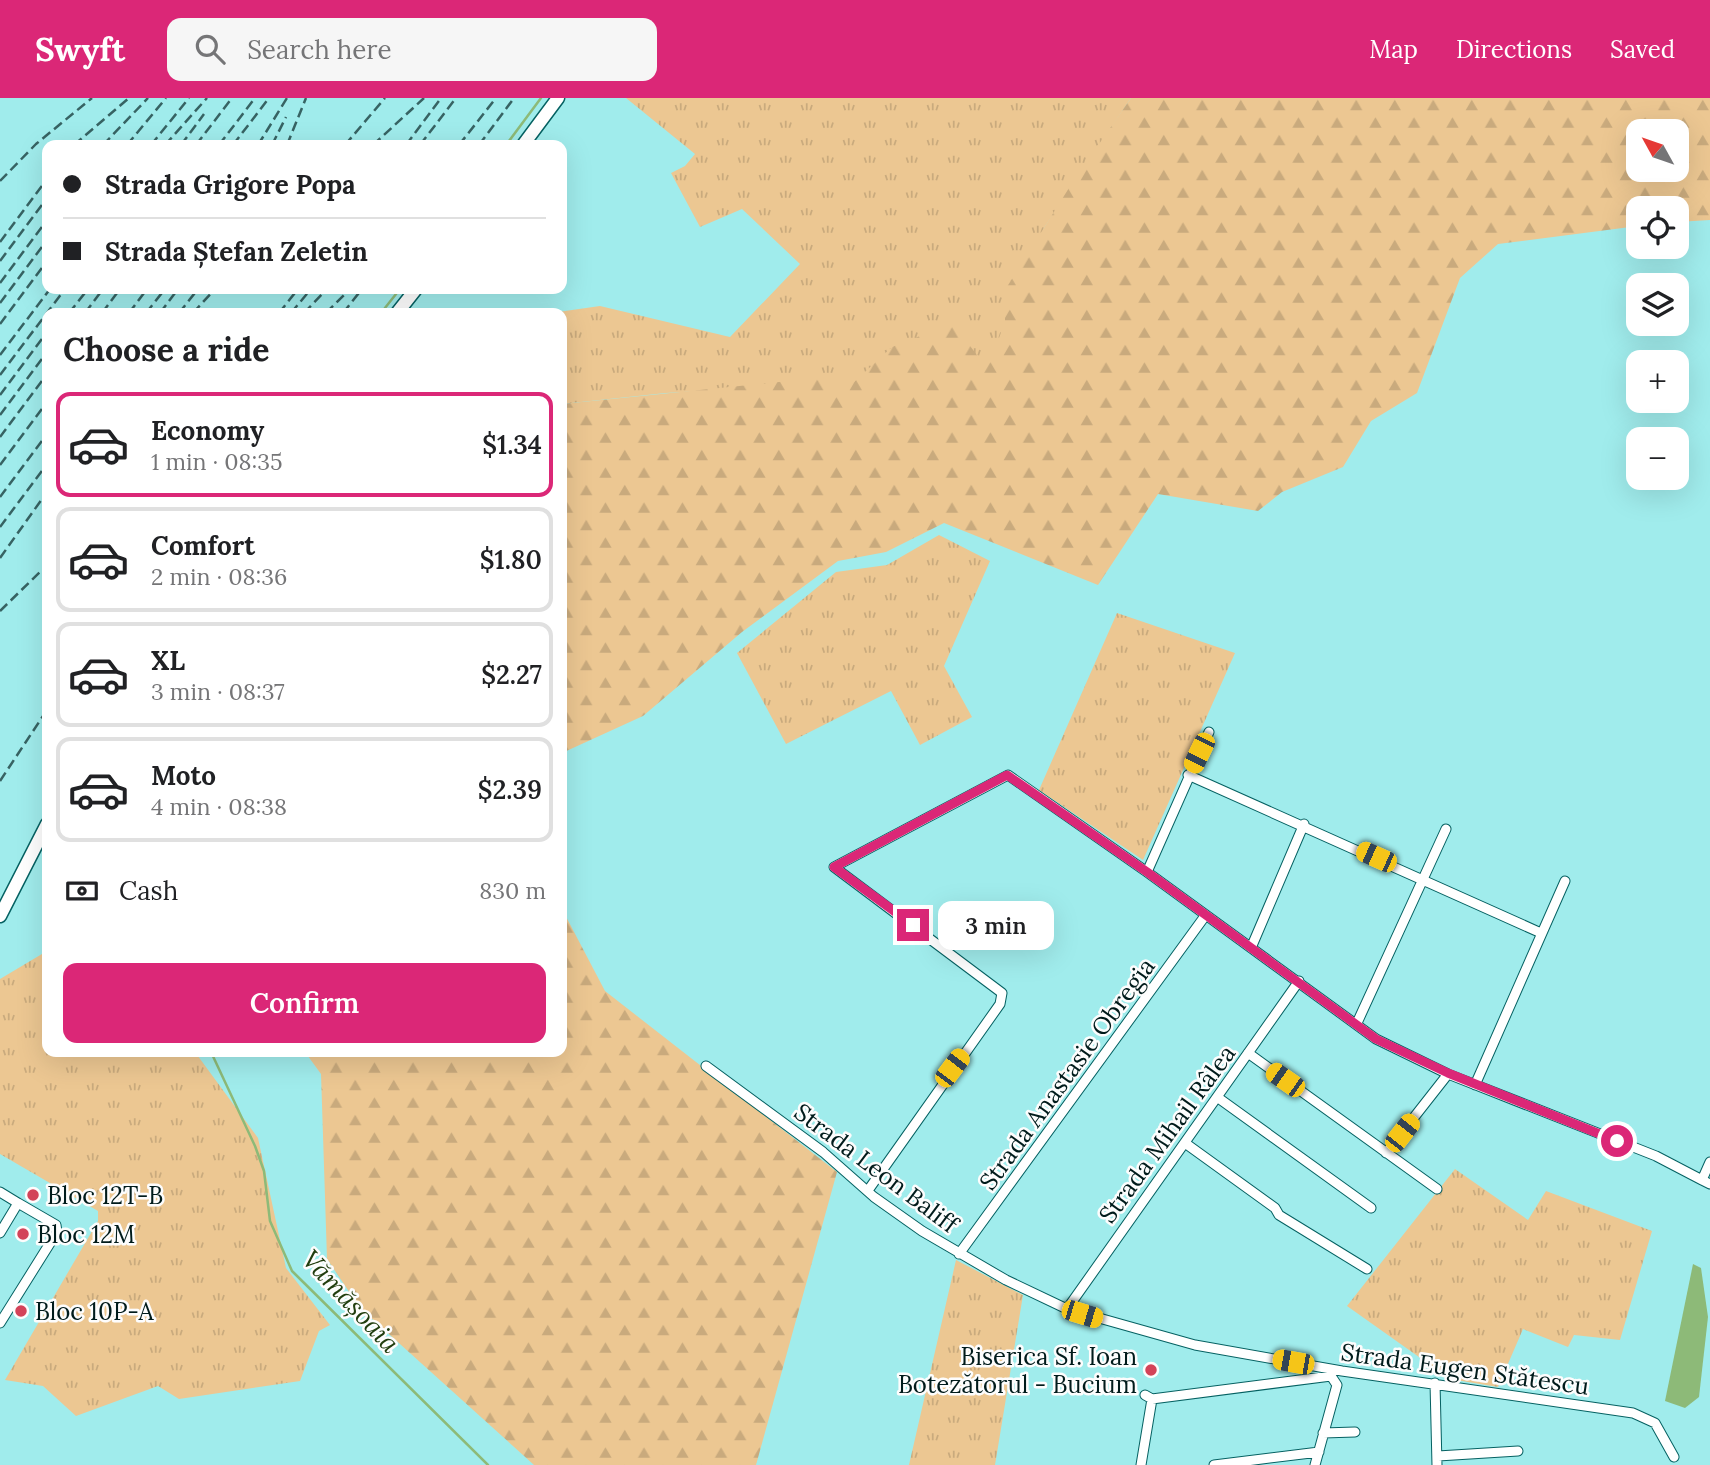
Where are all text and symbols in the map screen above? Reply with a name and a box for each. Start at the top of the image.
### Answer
search box [167,18,657,81]
text: Swyft [35,28,125,70]
icon: search [191,30,229,68]
text: Search here [247,33,391,66]
text: Map [1369,34,1418,65]
text: Directions [1456,34,1572,65]
text: Saved [1610,34,1675,65]
north arrow [1626,119,1689,182]
map controls [1626,119,1689,490]
text: Strada Grigore Popa [105,168,356,201]
button: locate [1626,196,1689,259]
text: Strada Ștefan Zeletin [105,235,368,268]
button: layers [1626,273,1689,336]
text: Choose a ride [63,329,270,370]
button: + [1626,350,1689,413]
icon: car [67,413,130,476]
text: Economy [151,414,264,447]
button: − [1626,427,1689,490]
text: $1.34 [482,428,542,461]
text: 1 min · 08:35 [151,447,283,476]
icon: car [67,528,130,591]
text: Comfort [151,529,255,562]
text: $1.80 [480,543,542,576]
text: 2 min · 08:36 [151,562,287,591]
icon: car [67,643,130,706]
text: XL [151,644,185,677]
text: $2.27 [481,658,542,691]
text: 3 min · 08:37 [151,677,285,706]
car [1181,730,1218,776]
icon: car [67,758,130,821]
text: Moto [151,759,216,792]
text: $2.39 [478,773,542,806]
text: 4 min · 08:38 [151,792,287,821]
car [1353,839,1400,875]
icon: cash [63,872,101,910]
text: Cash [119,874,178,907]
text: 830 m [479,876,546,905]
callout: 3 min [937,900,1053,950]
route end [897,909,929,941]
text: 3 min [965,911,1027,940]
street label: Strada Anastasie Obregia [972,952,1162,1196]
button: Confirm [63,963,546,1043]
street label: Strada Mihail Râlea [1092,1039,1242,1229]
car [931,1045,974,1091]
car [1262,1059,1309,1101]
street label: Strada Leon Baliff [788,1096,966,1241]
car [1381,1110,1424,1156]
route start [1601,1125,1633,1157]
place label: Bloc 12T-B [47,1180,163,1211]
marker: Bloc 12T-B [25,1187,41,1203]
place label: Bloc 12M [37,1219,135,1250]
marker: Bloc 12M [15,1226,31,1242]
water label: Vămășoaia [295,1243,407,1360]
place label: Bloc 10P-A [35,1296,154,1327]
car [1059,1298,1106,1330]
marker: Bloc 10P-A [13,1303,29,1319]
street label: Strada Eugen Stătescu [1339,1336,1591,1402]
place label: Biserica Sf. Ioan Botezătorul - Bucium [898,1341,1137,1400]
car [1271,1348,1316,1376]
marker: Biserica Sf. Ioan Botezătorul - Bucium [1143,1362,1159,1378]

